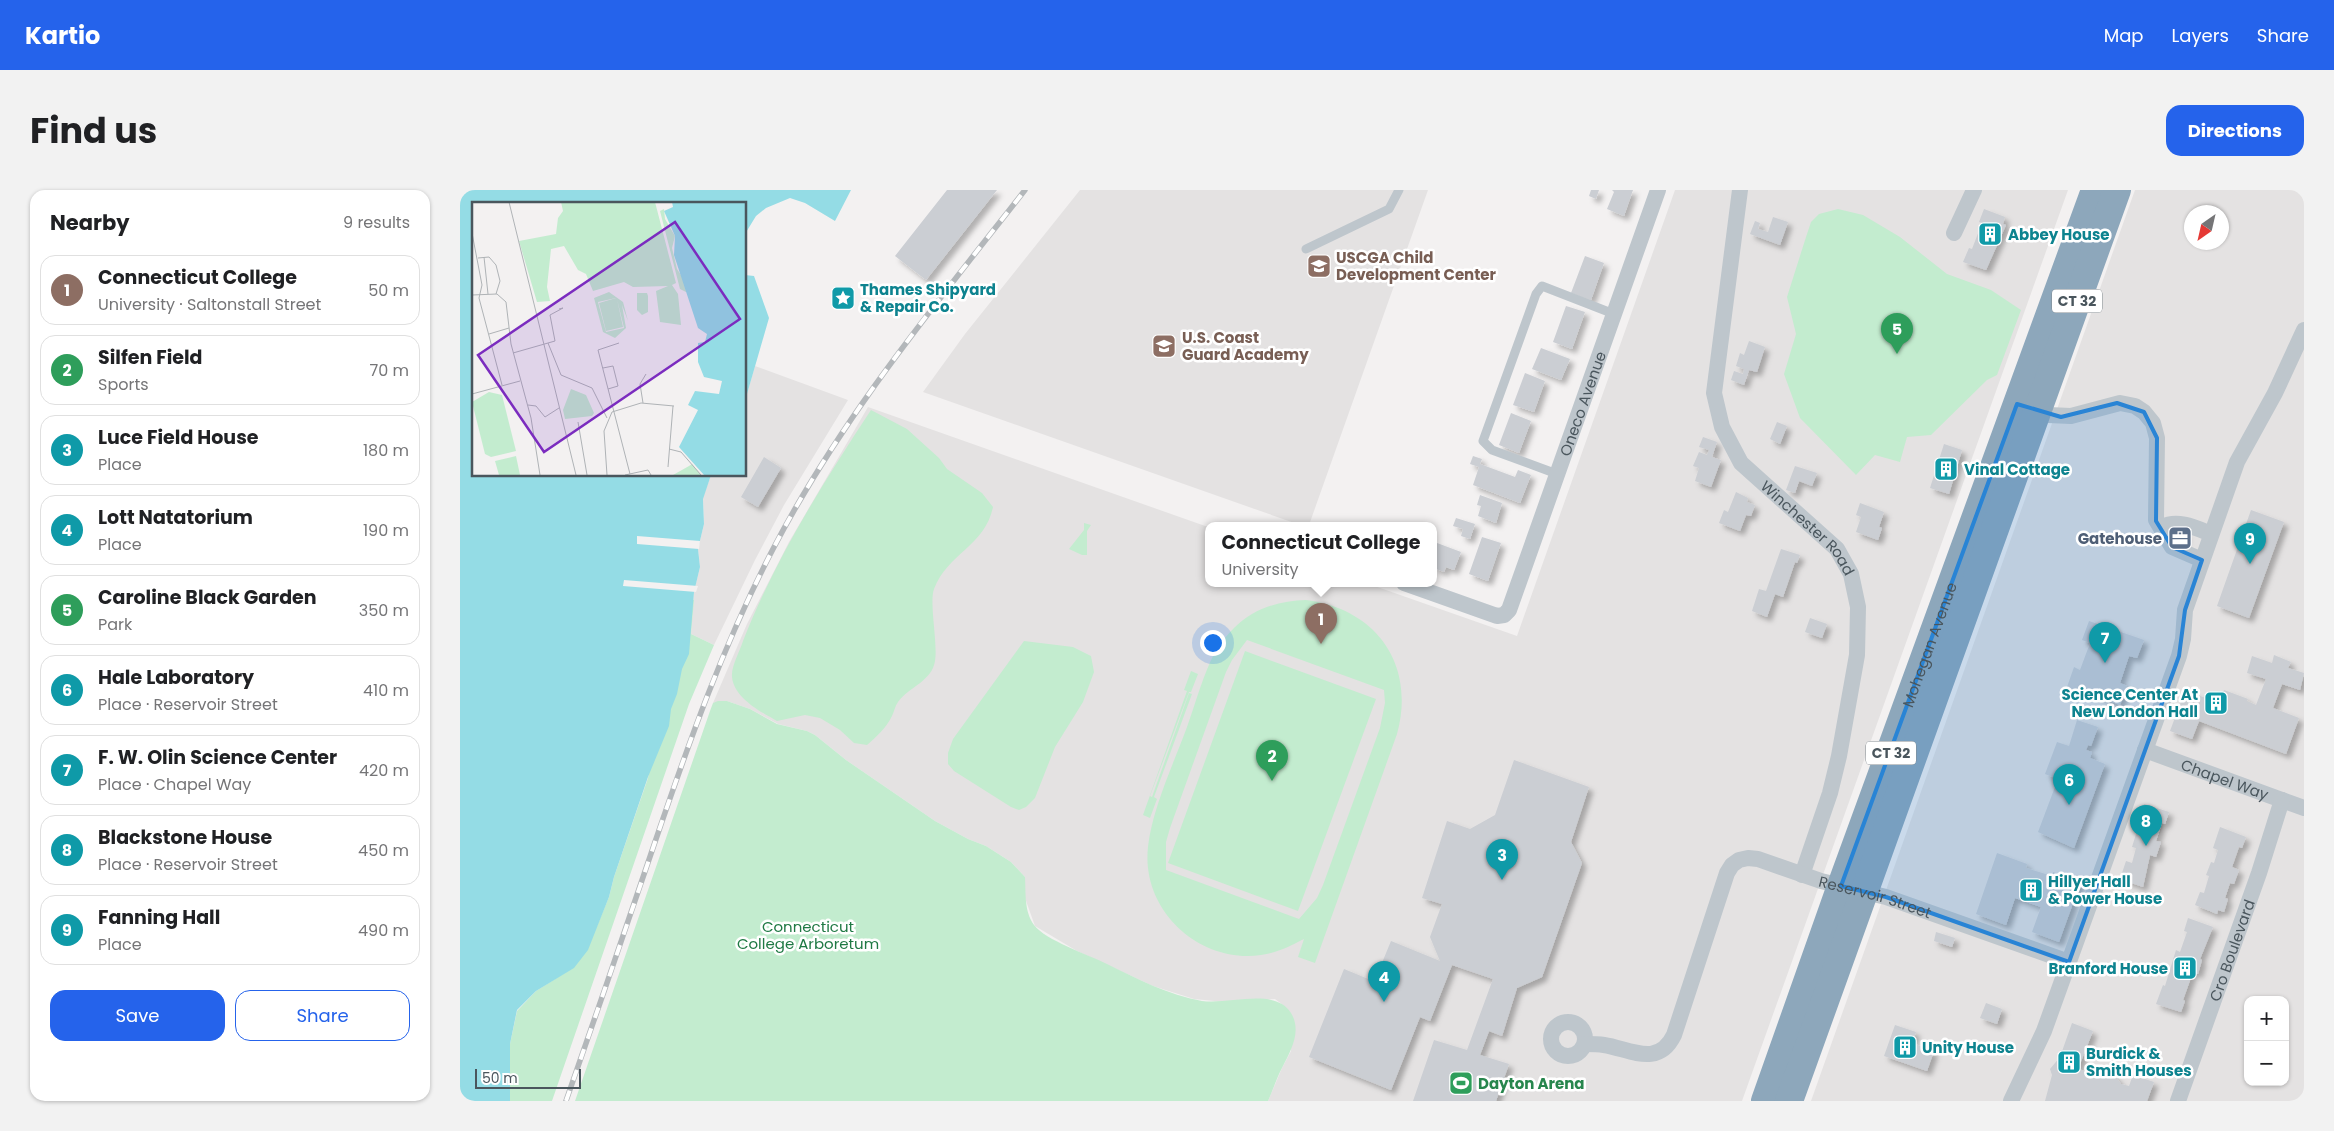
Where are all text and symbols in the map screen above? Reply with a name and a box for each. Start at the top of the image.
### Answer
text: Kartio [25,19,100,52]
text: Map [2104,23,2144,48]
text: Layers [2172,23,2229,48]
text: Share [2257,23,2309,48]
button: Directions [2166,105,2304,156]
text: Find us [30,106,157,155]
inset map [472,202,746,476]
north arrow [2184,205,2229,250]
text: Nearby [50,208,130,237]
text: 9 results [343,211,410,234]
building icon: Abbey House [1977,221,2003,247]
place label: Abbey House [2008,224,2110,245]
place label: USCGA Child Development Center [1336,247,1497,285]
school or university icon: USCGA Child Development Center [1306,253,1332,279]
text: Connecticut College [98,264,297,291]
text: 1 [64,279,70,302]
text: 50 m [368,279,409,302]
place label: Thames Shipyard & Repair Co. [860,279,996,317]
place icon: Thames Shipyard & Repair Co. [830,285,856,311]
road number: CT 32 [2052,290,2102,312]
text: University · Saltonstall Street [98,293,321,316]
pin: 5 [1881,313,1913,354]
place label: U.S. Coast Guard Academy [1182,327,1309,365]
school or university icon: U.S. Coast Guard Academy [1151,333,1177,359]
text: Silfen Field [98,344,202,371]
street label: Oneco Avenue [1554,348,1611,459]
text: 2 [62,359,72,382]
text: 70 m [369,359,409,382]
text: Sports [98,373,149,396]
text: Luce Field House [98,424,258,451]
text: 3 [62,439,72,462]
text: 180 m [363,439,409,462]
text: Place [98,453,142,476]
building icon: Vinal Cottage [1933,456,1959,482]
place label: Vinal Cottage [1964,459,2070,480]
street label: Winchester Road [1756,475,1860,579]
text: Lott Natatorium [98,504,253,531]
text: 4 [62,519,72,542]
text: 190 m [363,519,409,542]
popup [1205,522,1437,587]
pin: 9 [2234,523,2266,564]
office icon: Gatehouse [2167,525,2193,551]
place label: Gatehouse [2078,528,2162,549]
text: Connecticut College [1222,529,1420,556]
text: Place [98,533,142,556]
text: University [1222,558,1299,581]
street label: Mohegan Avenue [1897,579,1962,710]
text: Caroline Black Garden [98,584,317,611]
text: 5 [62,599,72,622]
text: 350 m [359,599,409,622]
pin: 1 [1305,603,1337,644]
text: Park [98,613,132,636]
pin: 7 [2089,622,2121,663]
your location [1200,630,1226,656]
text: Hale Laboratory [98,664,254,691]
text: 6 [62,679,72,702]
text: 410 m [363,679,409,702]
place label: Science Center At New London Hall [2062,684,2198,722]
building icon: Science Center At New London Hall [2203,690,2229,716]
text: Place · Reservoir Street [98,693,278,716]
pin: 2 [1256,740,1288,781]
road number: CT 32 [1866,742,1916,764]
text: F. W. Olin Science Center [98,744,337,771]
street label: Chapel Way [2178,754,2272,805]
text: 7 [63,759,71,782]
text: 420 m [359,759,409,782]
pin: 6 [2053,764,2085,805]
text: Place · Chapel Way [98,773,251,796]
pin: 8 [2130,805,2162,846]
text: Blackstone House [98,824,272,851]
text: 8 [62,839,72,862]
text: 450 m [358,839,409,862]
pin: 3 [1486,839,1518,880]
text: Place · Reservoir Street [98,853,278,876]
street label: Reservoir Street [1817,870,1934,923]
place label: Hillyer Hall & Power House [2048,871,2162,909]
building icon: Hillyer Hall & Power House [2018,877,2044,903]
street label: Cro Boulevard [2204,897,2259,1004]
text: Fanning Hall [98,904,220,931]
park label: Connecticut College Arboretum [737,916,879,954]
text: 9 [62,919,72,942]
text: 490 m [358,919,409,942]
text: Place [98,933,142,956]
building icon: Branford House [2172,955,2198,981]
place label: Branford House [2048,958,2168,979]
pin: 4 [1368,961,1400,1002]
button: Save [50,990,225,1041]
button: Share [235,990,410,1041]
map controls [2244,996,2289,1086]
button: + [2244,996,2289,1041]
building icon: Unity House [1892,1034,1918,1060]
place label: Unity House [1922,1037,2014,1058]
button: − [2244,1041,2289,1086]
place label: Burdick & Smith Houses [2086,1043,2192,1081]
building icon: Burdick & Smith Houses [2056,1049,2082,1075]
scale bar [475,1066,581,1089]
text: 50 m [482,1068,518,1088]
sports icon: Dayton Arena [1448,1070,1474,1096]
place label: Dayton Arena [1478,1073,1585,1094]

